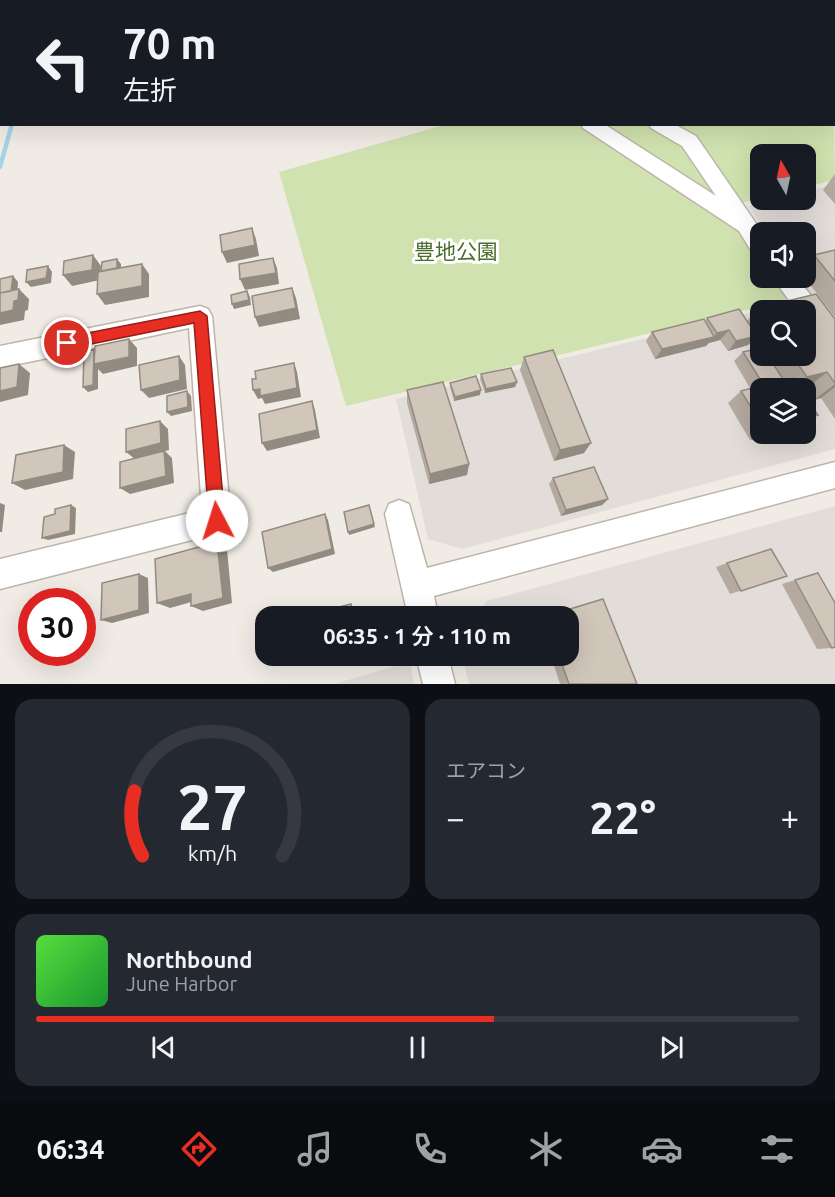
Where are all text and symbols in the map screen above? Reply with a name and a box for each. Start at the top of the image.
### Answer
text: 70 m [123,20,217,67]
icon: left [24,24,102,102]
text: 左折 [123,75,177,105]
north arrow [750,144,816,210]
map controls [750,144,816,444]
button: sound [750,222,816,288]
park label: 豊地公園 [414,239,498,263]
button: search [750,300,816,366]
pin [41,317,92,368]
icon: arrive [50,326,83,359]
button: layers [750,378,816,444]
position arrow [185,489,249,553]
speed limit sign: 30 [18,588,96,666]
text: 06:35 · 1 分 · 110 m [323,623,511,648]
text: エアコン [446,759,526,782]
text: 27 [177,772,248,842]
text: 22° [589,792,656,843]
text: − [446,799,465,836]
text: + [780,799,799,836]
text: km/h [188,841,237,865]
text: Northbound [126,947,252,972]
text: June Harbor [126,972,237,995]
icon: previous [147,1031,180,1064]
icon: pause [401,1031,434,1064]
icon: next [655,1031,688,1064]
icon: directions [178,1128,220,1170]
icon: music [294,1128,336,1170]
icon: phone [409,1128,451,1170]
icon: climate [525,1128,567,1170]
icon: car [641,1128,683,1170]
icon: filters [756,1128,798,1170]
text: 06:34 [37,1134,104,1164]

